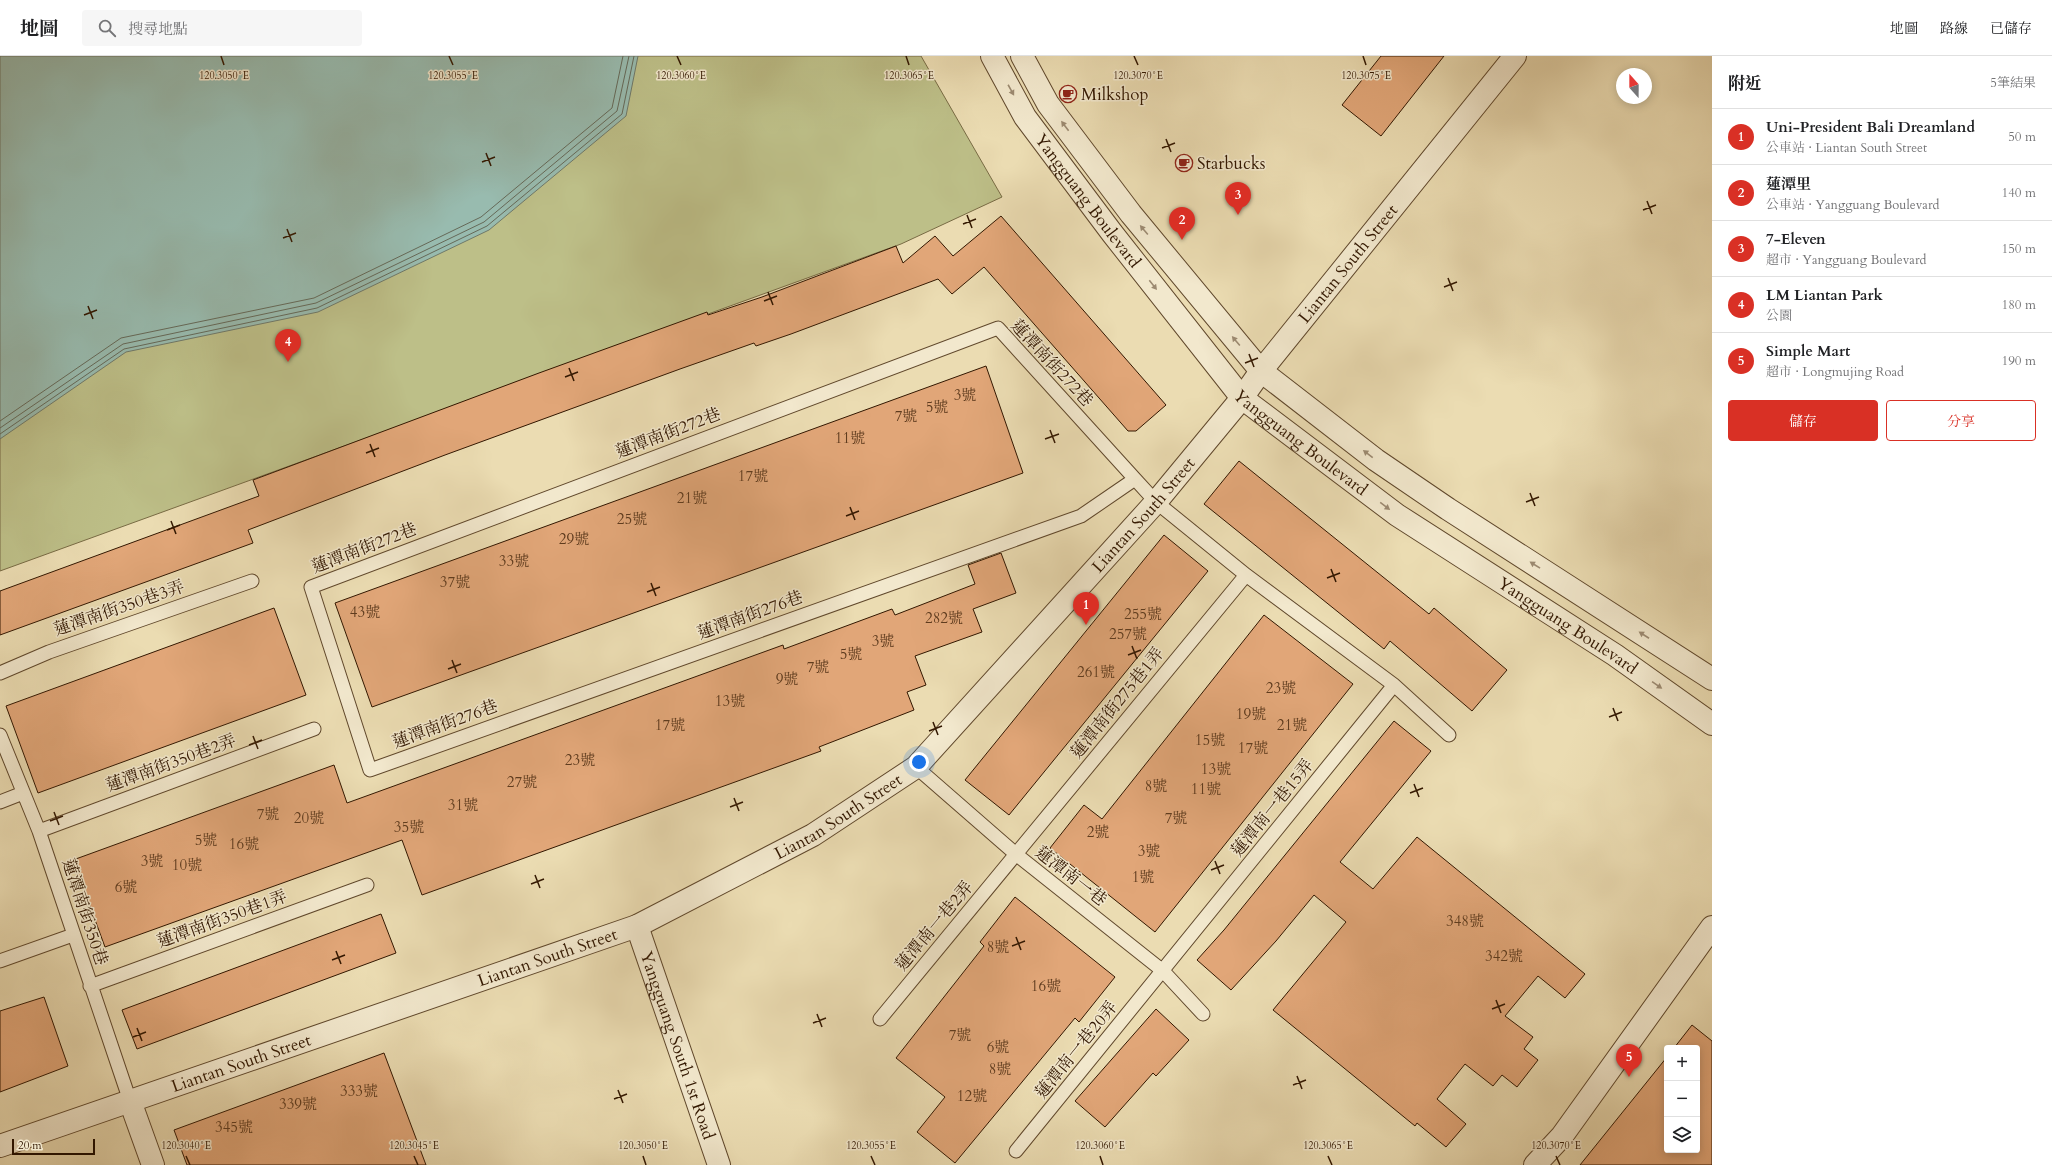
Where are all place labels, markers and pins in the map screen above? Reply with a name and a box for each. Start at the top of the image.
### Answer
place label: Milkshop [1081,83,1148,106]
cafe icon: Milkshop [1058,84,1078,104]
place label: Starbucks [1197,152,1266,175]
cafe icon: Starbucks [1174,153,1194,173]
pin: 3 [1225,182,1251,215]
pin: 2 [1169,207,1195,240]
pin: 4 [275,329,301,362]
pin: 1 [1073,592,1099,625]
pin: 5 [1616,1044,1642,1077]

